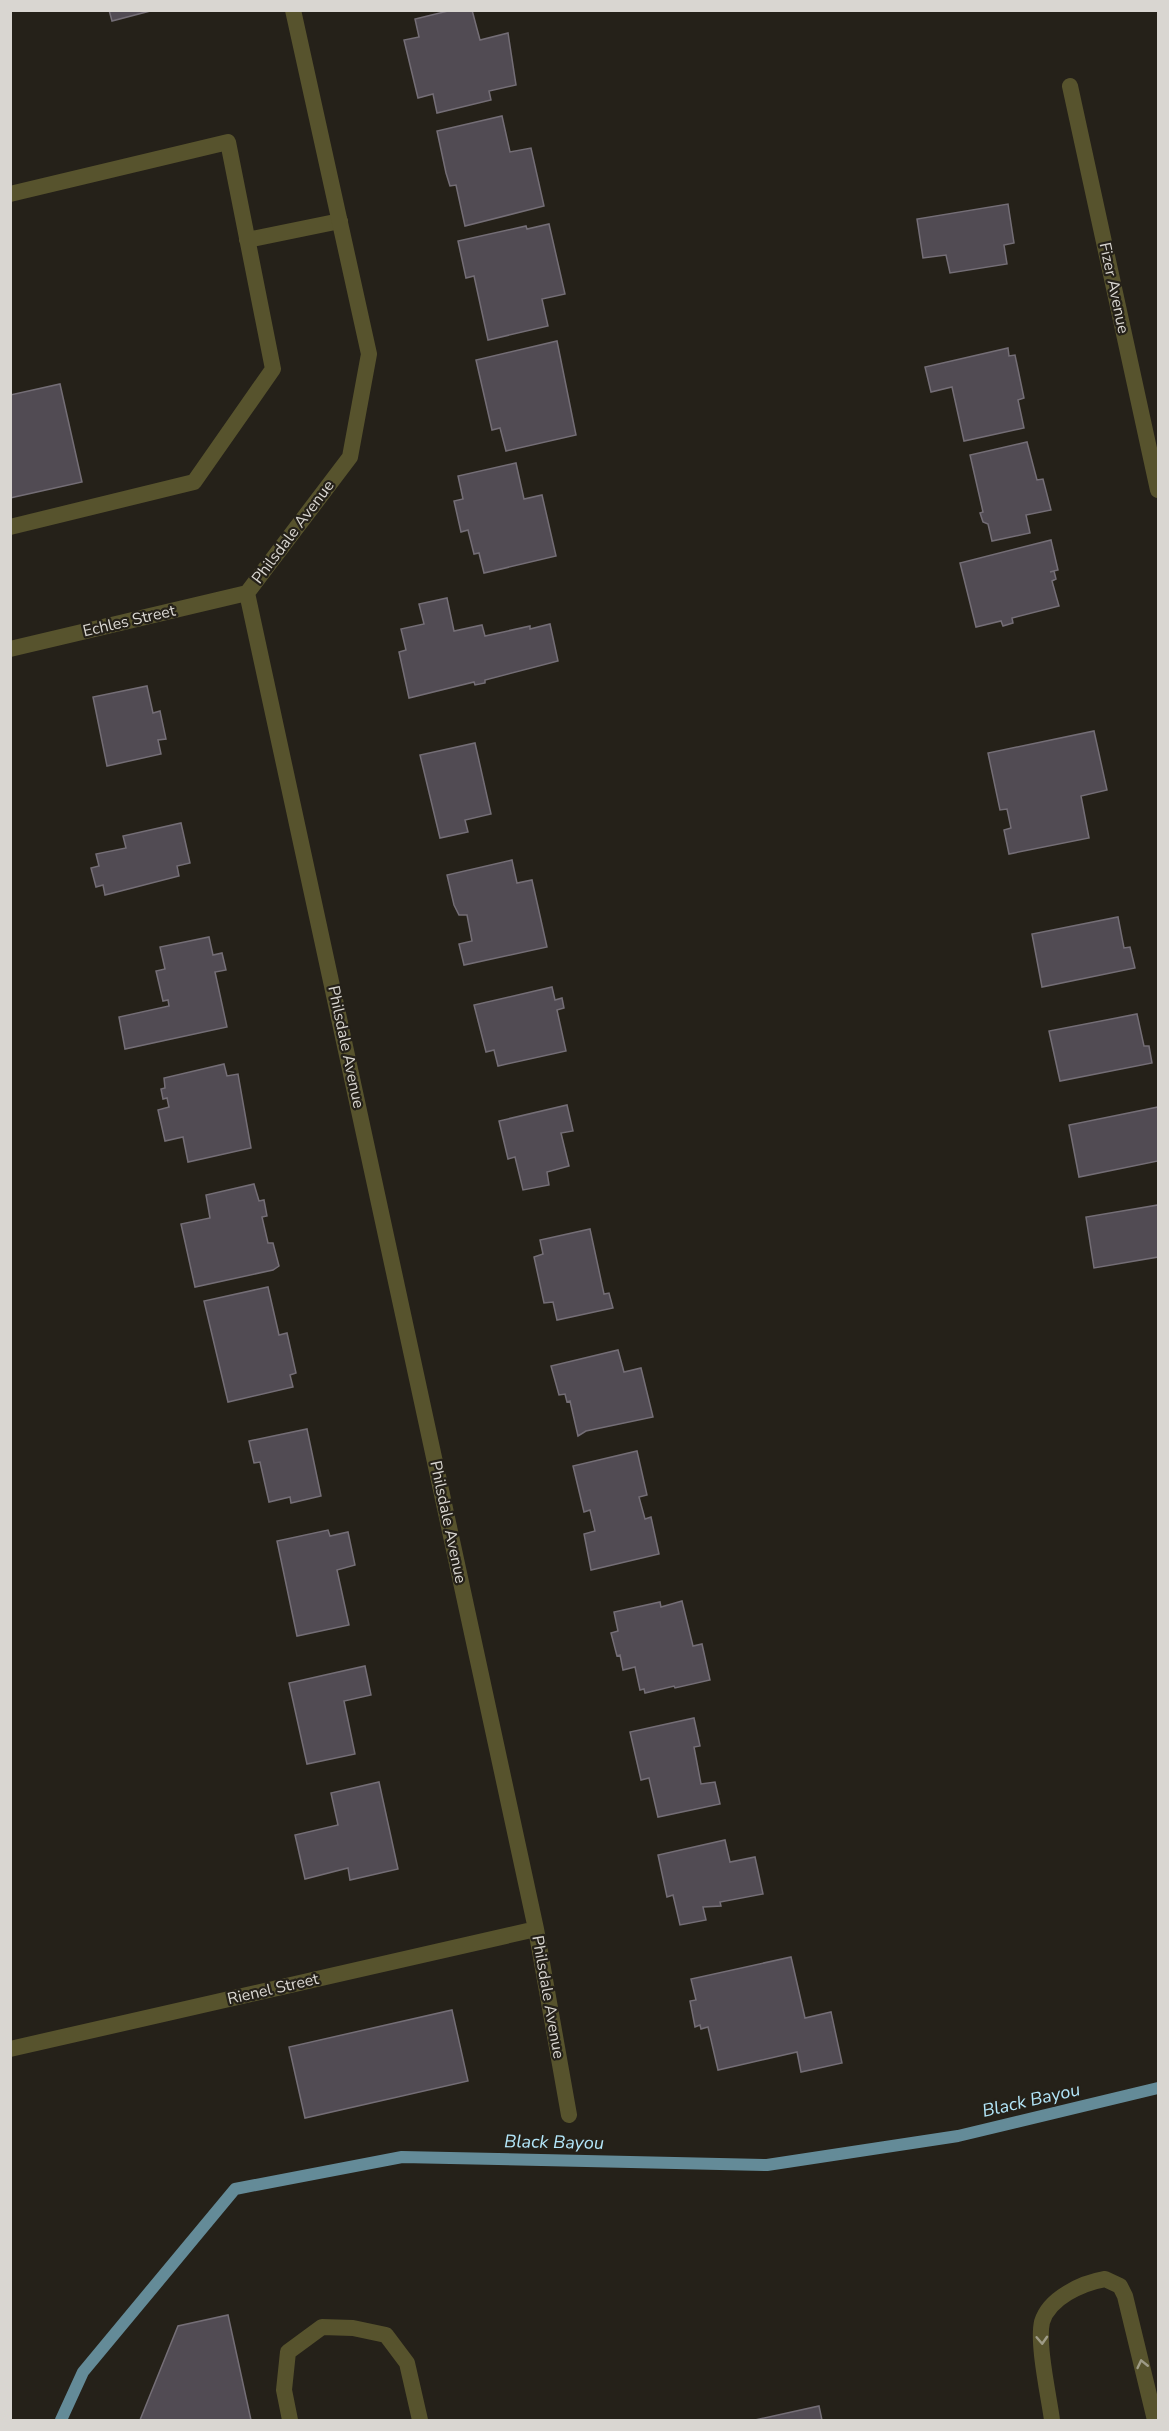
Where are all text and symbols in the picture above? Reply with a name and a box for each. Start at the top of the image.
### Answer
street label: Fizer Avenue [1094,240,1134,336]
street label: Philsdale Avenue [247,476,339,588]
street label: Echles Street [81,600,178,642]
street label: Philsdale Avenue [322,984,370,1110]
street label: Philsdale Avenue [424,1459,472,1585]
street label: Philsdale Avenue [526,1934,570,2060]
street label: Rienel Street [225,1968,321,2010]
water label: Black Bayou [980,2077,1082,2123]
water label: Black Bayou [504,2129,604,2155]
one-way arrow [1036,2335,1049,2344]
one-way arrow [1136,2359,1149,2369]

